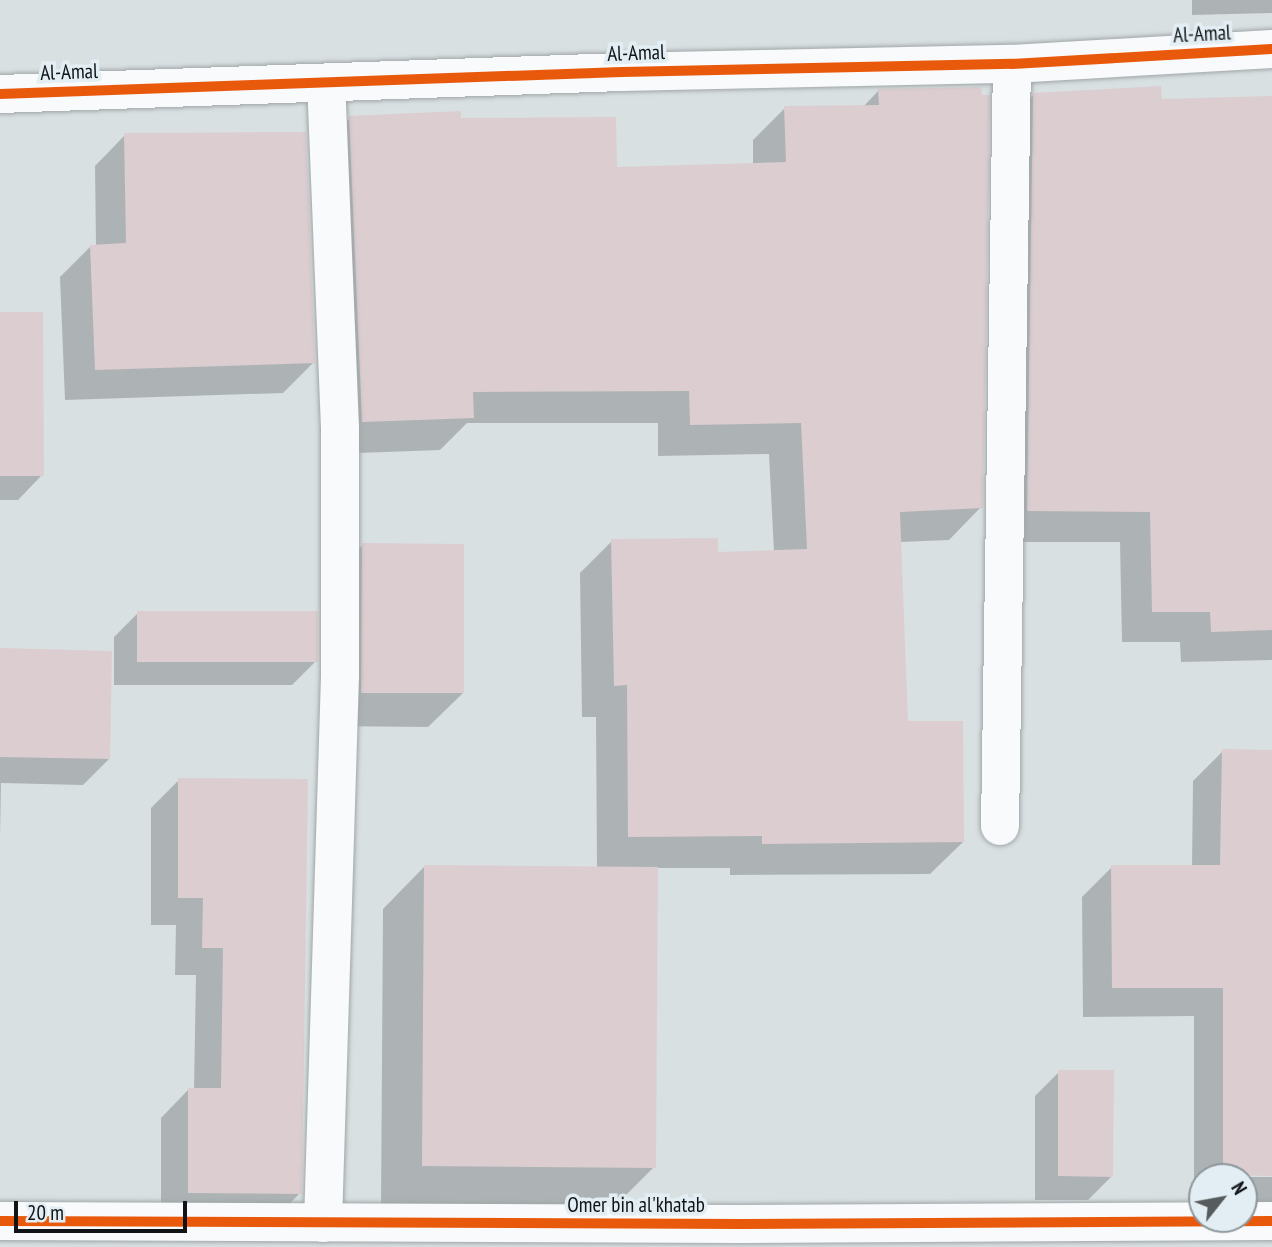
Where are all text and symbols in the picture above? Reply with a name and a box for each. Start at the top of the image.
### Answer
street label: Al-Amal [1173,20,1231,48]
street label: Al-Amal [607,39,665,67]
street label: Al-Amal [40,58,98,86]
north arrow [1188,1163,1258,1233]
text: N [1226,1178,1252,1199]
scale bar [18,1188,191,1232]
street label: Omer bin al'khatab [567,1192,705,1218]
text: 20 m [27,1199,64,1226]

